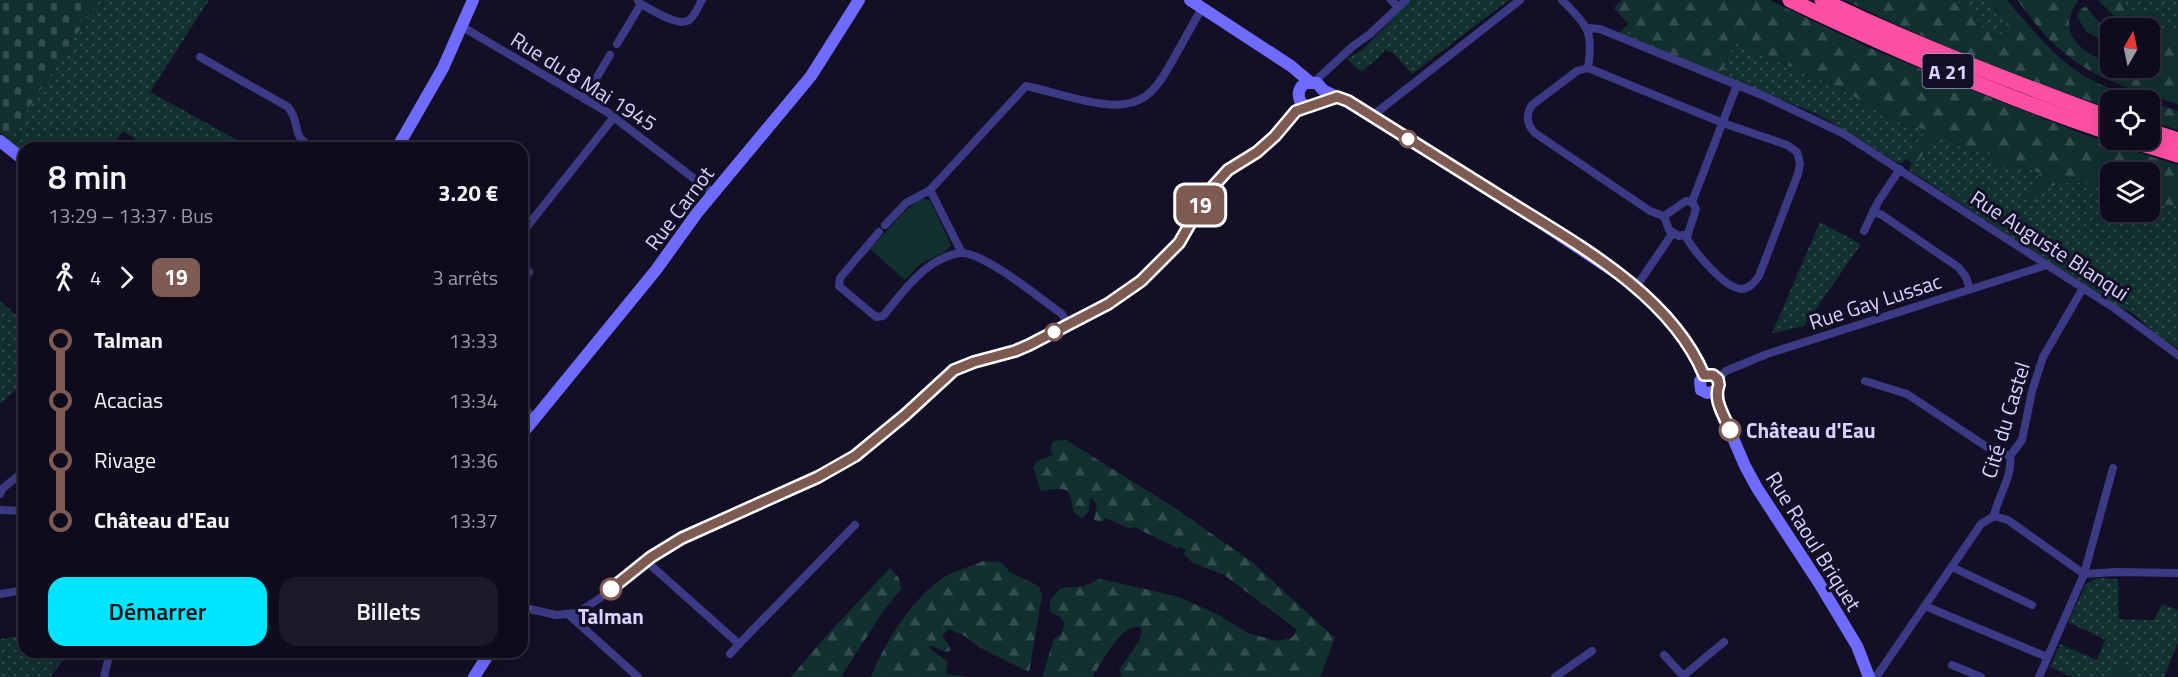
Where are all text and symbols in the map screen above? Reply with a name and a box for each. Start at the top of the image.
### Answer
north arrow [2100,18,2160,78]
map controls [2100,18,2160,222]
street label: Rue du 8 Mai 1945 [505,23,663,139]
road number: A 21 [1922,54,1974,88]
button: locate [2100,90,2160,150]
unlabelled marker [1399,130,1417,148]
text: 8 min [48,152,127,202]
street label: Rue Carnot [637,159,722,257]
button: layers [2100,162,2160,222]
text: 3.20 € [438,176,498,210]
street label: Rue Auguste Blanqui [1964,182,2136,308]
line badge: 19 [1173,186,1227,224]
text: 19 [1188,189,1212,221]
text: 13:29 – 13:37 · Bus [48,200,213,231]
icon: walk [48,261,81,294]
icon: forward [110,261,143,294]
text: 19 [164,261,188,293]
text: 4 [90,262,101,293]
text: 3 arrêts [432,262,498,293]
street label: Rue Gay Lussac [1805,265,1945,337]
text: Talman [94,323,163,357]
unlabelled marker [1045,323,1063,341]
text: 13:33 [449,325,498,356]
street label: Cité du Castel [1972,358,2038,482]
text: Acacias [94,383,163,417]
text: 13:34 [449,385,498,416]
place label: Château d'Eau [1746,414,1876,446]
marker: Château d'Eau [1719,419,1741,441]
text: Rivage [94,443,156,477]
text: 13:36 [449,445,498,476]
street label: Rue Raoul Briquet [1758,465,1870,618]
text: Château d'Eau [94,503,230,537]
text: 13:37 [449,505,498,536]
button: Démarrer [48,577,267,646]
button: Billets [279,577,498,646]
marker: Talman [600,578,622,600]
place label: Talman [578,600,644,632]

